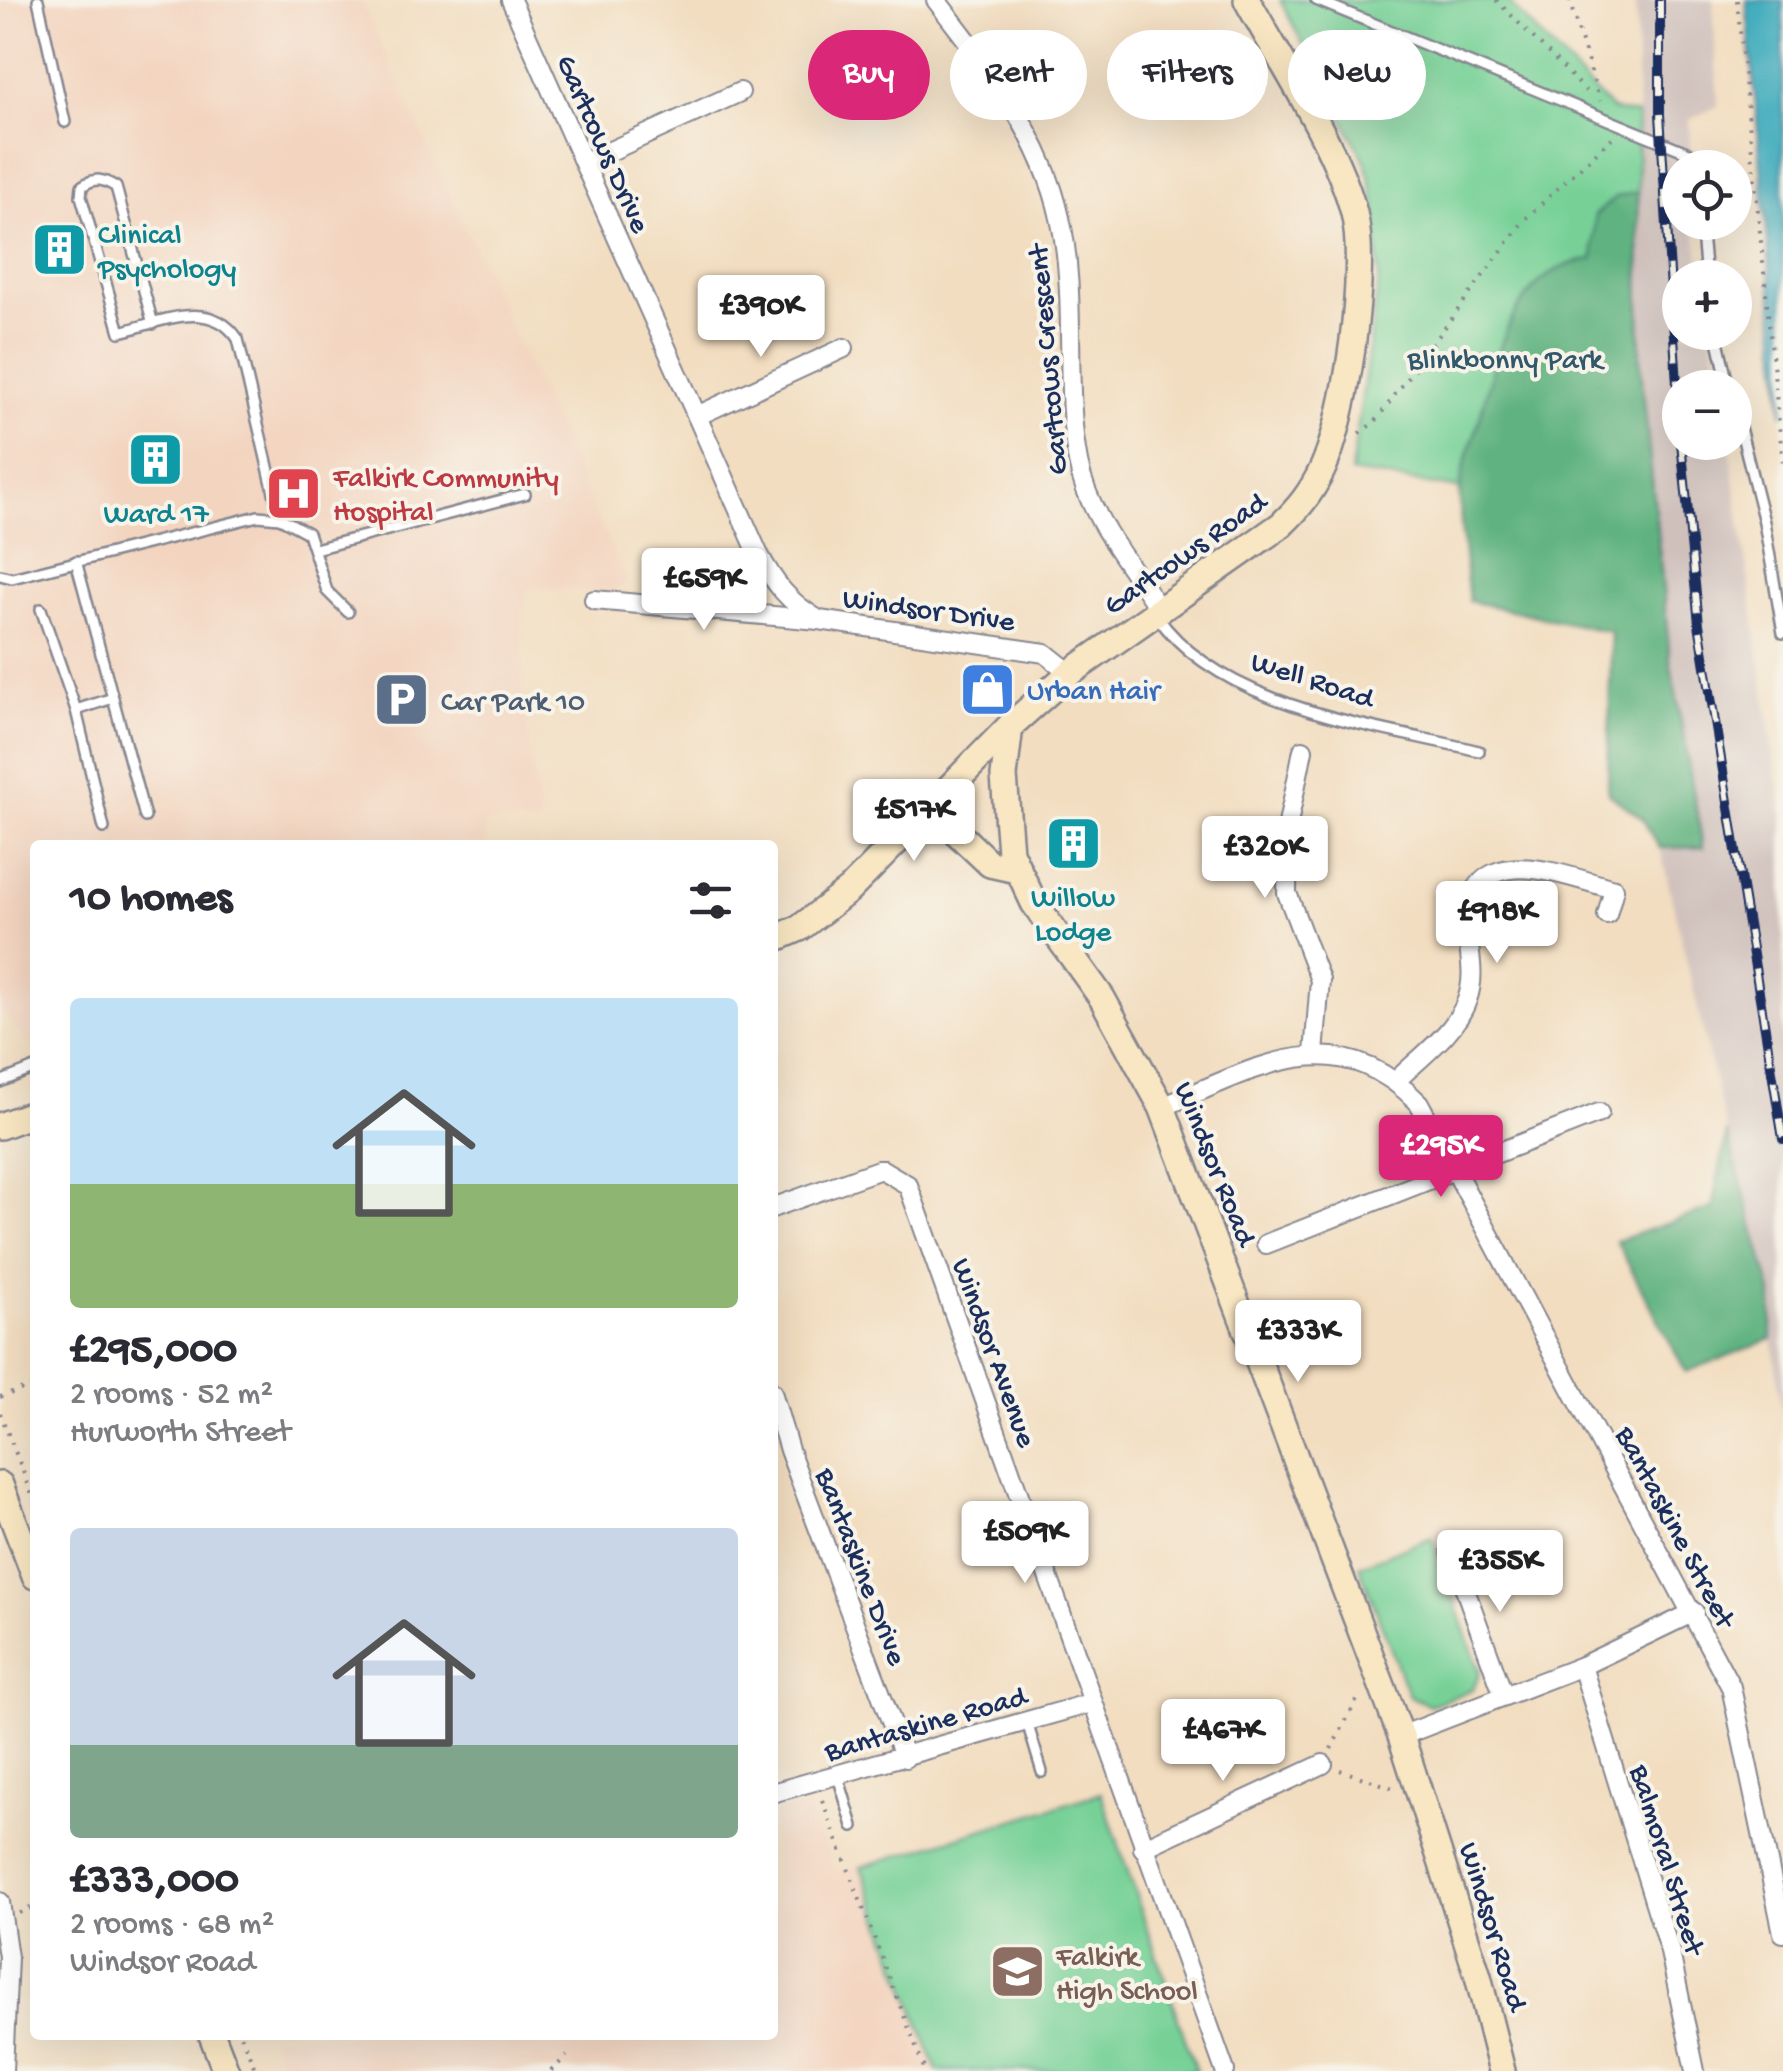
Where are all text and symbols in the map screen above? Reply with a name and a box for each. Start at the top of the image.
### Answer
chip: Buy [808,30,930,120]
chip: Rent [950,30,1087,120]
chip: Filters [1107,30,1268,120]
chip: New [1288,30,1426,120]
street label: Gartcows Drive [546,50,656,240]
map controls [1662,150,1752,460]
button: locate [1662,150,1752,240]
building icon: Clinical Psychology [29,220,89,280]
place label: Clinical Psychology [97,220,236,289]
street label: Gartcows Crescent [1023,240,1078,476]
button: + [1662,260,1752,350]
pin: £390K [691,275,831,360]
text: £390K [720,288,802,326]
park label: Blinkbonny Park [1406,345,1605,380]
button: − [1662,370,1752,460]
building icon: Ward 17 [126,430,186,490]
hospital icon: Falkirk Community Hospital [264,463,324,523]
place label: Falkirk Community Hospital [332,463,559,532]
street label: Gartcows Road [1098,485,1277,625]
place label: Ward 17 [103,499,210,534]
pin: £659K [634,548,774,633]
text: £659K [664,561,744,599]
street label: Windsor Drive [840,583,1017,642]
street label: Well Road [1246,646,1380,719]
shop icon: Urban Hair [958,659,1018,719]
parking icon: Car Park 10 [372,670,432,730]
place label: Urban Hair [1027,676,1162,711]
place label: Car Park 10 [441,687,585,722]
pin: £517K [844,779,984,864]
text: £517K [875,792,953,830]
building icon: Willow Lodge [1043,813,1103,873]
pin: £320K [1195,816,1335,901]
text: £320K [1224,829,1306,867]
icon: filters [683,873,738,928]
text: 10 homes [70,876,232,925]
pin: £918K [1427,881,1567,966]
place label: Willow Lodge [1031,883,1115,952]
text: £918K [1458,894,1536,932]
icon: home [314,1063,494,1243]
street label: Windsor Road [1164,1078,1262,1254]
pin: £295K [1371,1115,1511,1200]
text: £295K [1401,1128,1481,1166]
street label: Windsor Avenue [941,1254,1042,1453]
pin: £333K [1228,1300,1368,1385]
text: £333K [1257,1313,1339,1351]
text: £295,000 [70,1328,237,1377]
text: 2 rooms · 52 m² [70,1377,273,1415]
text: Hurworth Street [70,1415,291,1453]
street label: Bantaskine Street [1605,1421,1742,1637]
street label: Bantaskine Drive [805,1463,913,1672]
pin: £509K [955,1501,1095,1586]
text: £509K [984,1514,1066,1552]
pin: £355K [1430,1530,1570,1615]
text: £355K [1459,1543,1541,1581]
icon: home [314,1593,494,1773]
street label: Bantaskine Road [820,1680,1034,1772]
pin: £467K [1153,1699,1293,1784]
text: £467K [1183,1712,1263,1750]
street label: Balmoral Street [1619,1760,1711,1962]
street label: Windsor Road [1449,1839,1534,2018]
text: £333,000 [70,1858,239,1907]
text: 2 rooms · 68 m² [70,1907,274,1945]
school or university icon: Falkirk High School [987,1942,1047,2002]
place label: Falkirk High School [1055,1942,1198,2011]
text: Windsor Road [70,1945,255,1983]

